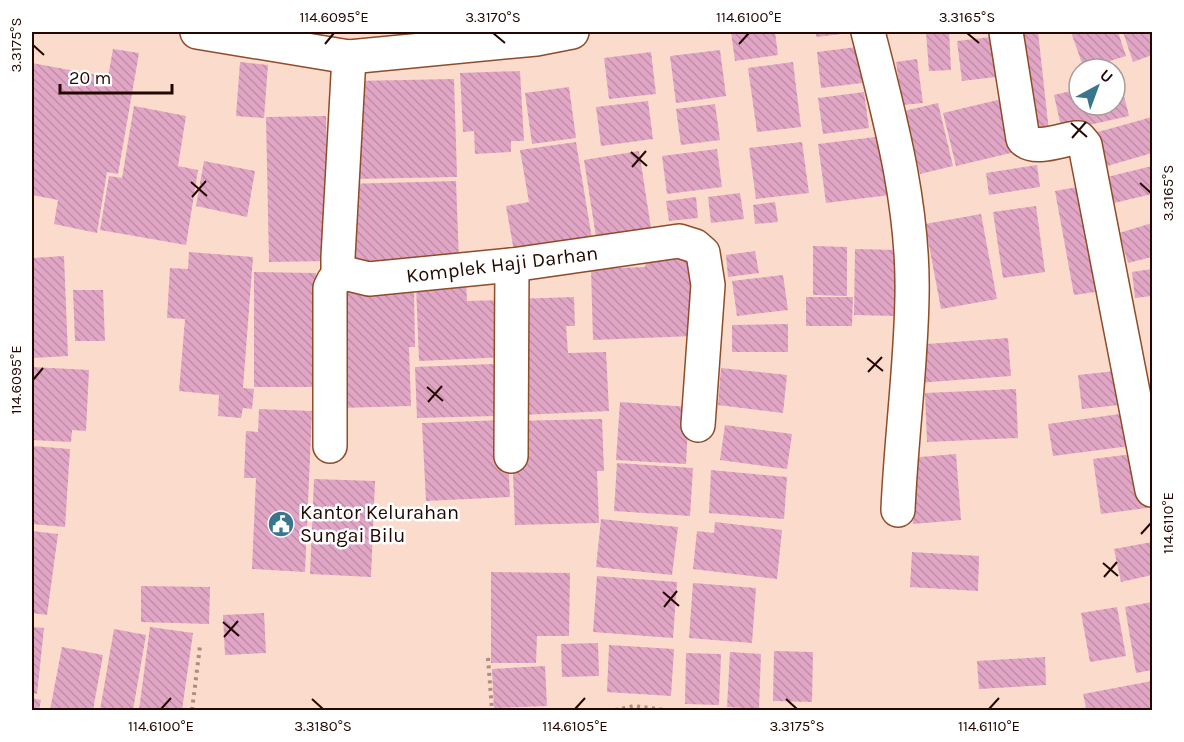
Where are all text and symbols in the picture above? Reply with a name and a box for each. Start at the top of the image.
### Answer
text: 114.6095°E [299,8,369,26]
text: 3.3170°S [465,8,521,26]
text: 114.6100°E [716,8,782,26]
text: 3.3165°S [939,8,995,26]
text: 3.3175°S [7,17,25,73]
scale bar [60,57,172,95]
north arrow [1067,57,1127,117]
text: U [1096,65,1117,87]
text: 20 m [69,67,111,89]
text: 3.3165°S [1159,165,1177,221]
street label: Komplek Haji Darhan [405,241,599,288]
text: 114.6095°E [7,345,25,415]
text: 114.6110°E [1159,492,1177,554]
place label: Kantor Kelurahan Sungai Bilu [300,501,459,547]
public building icon: Kantor Kelurahan Sungai Bilu [266,509,296,539]
text: 114.6100°E [128,717,194,735]
text: 3.3180°S [294,717,352,735]
text: 114.6105°E [542,717,608,735]
text: 3.3175°S [769,717,825,735]
text: 114.6110°E [958,717,1020,735]

